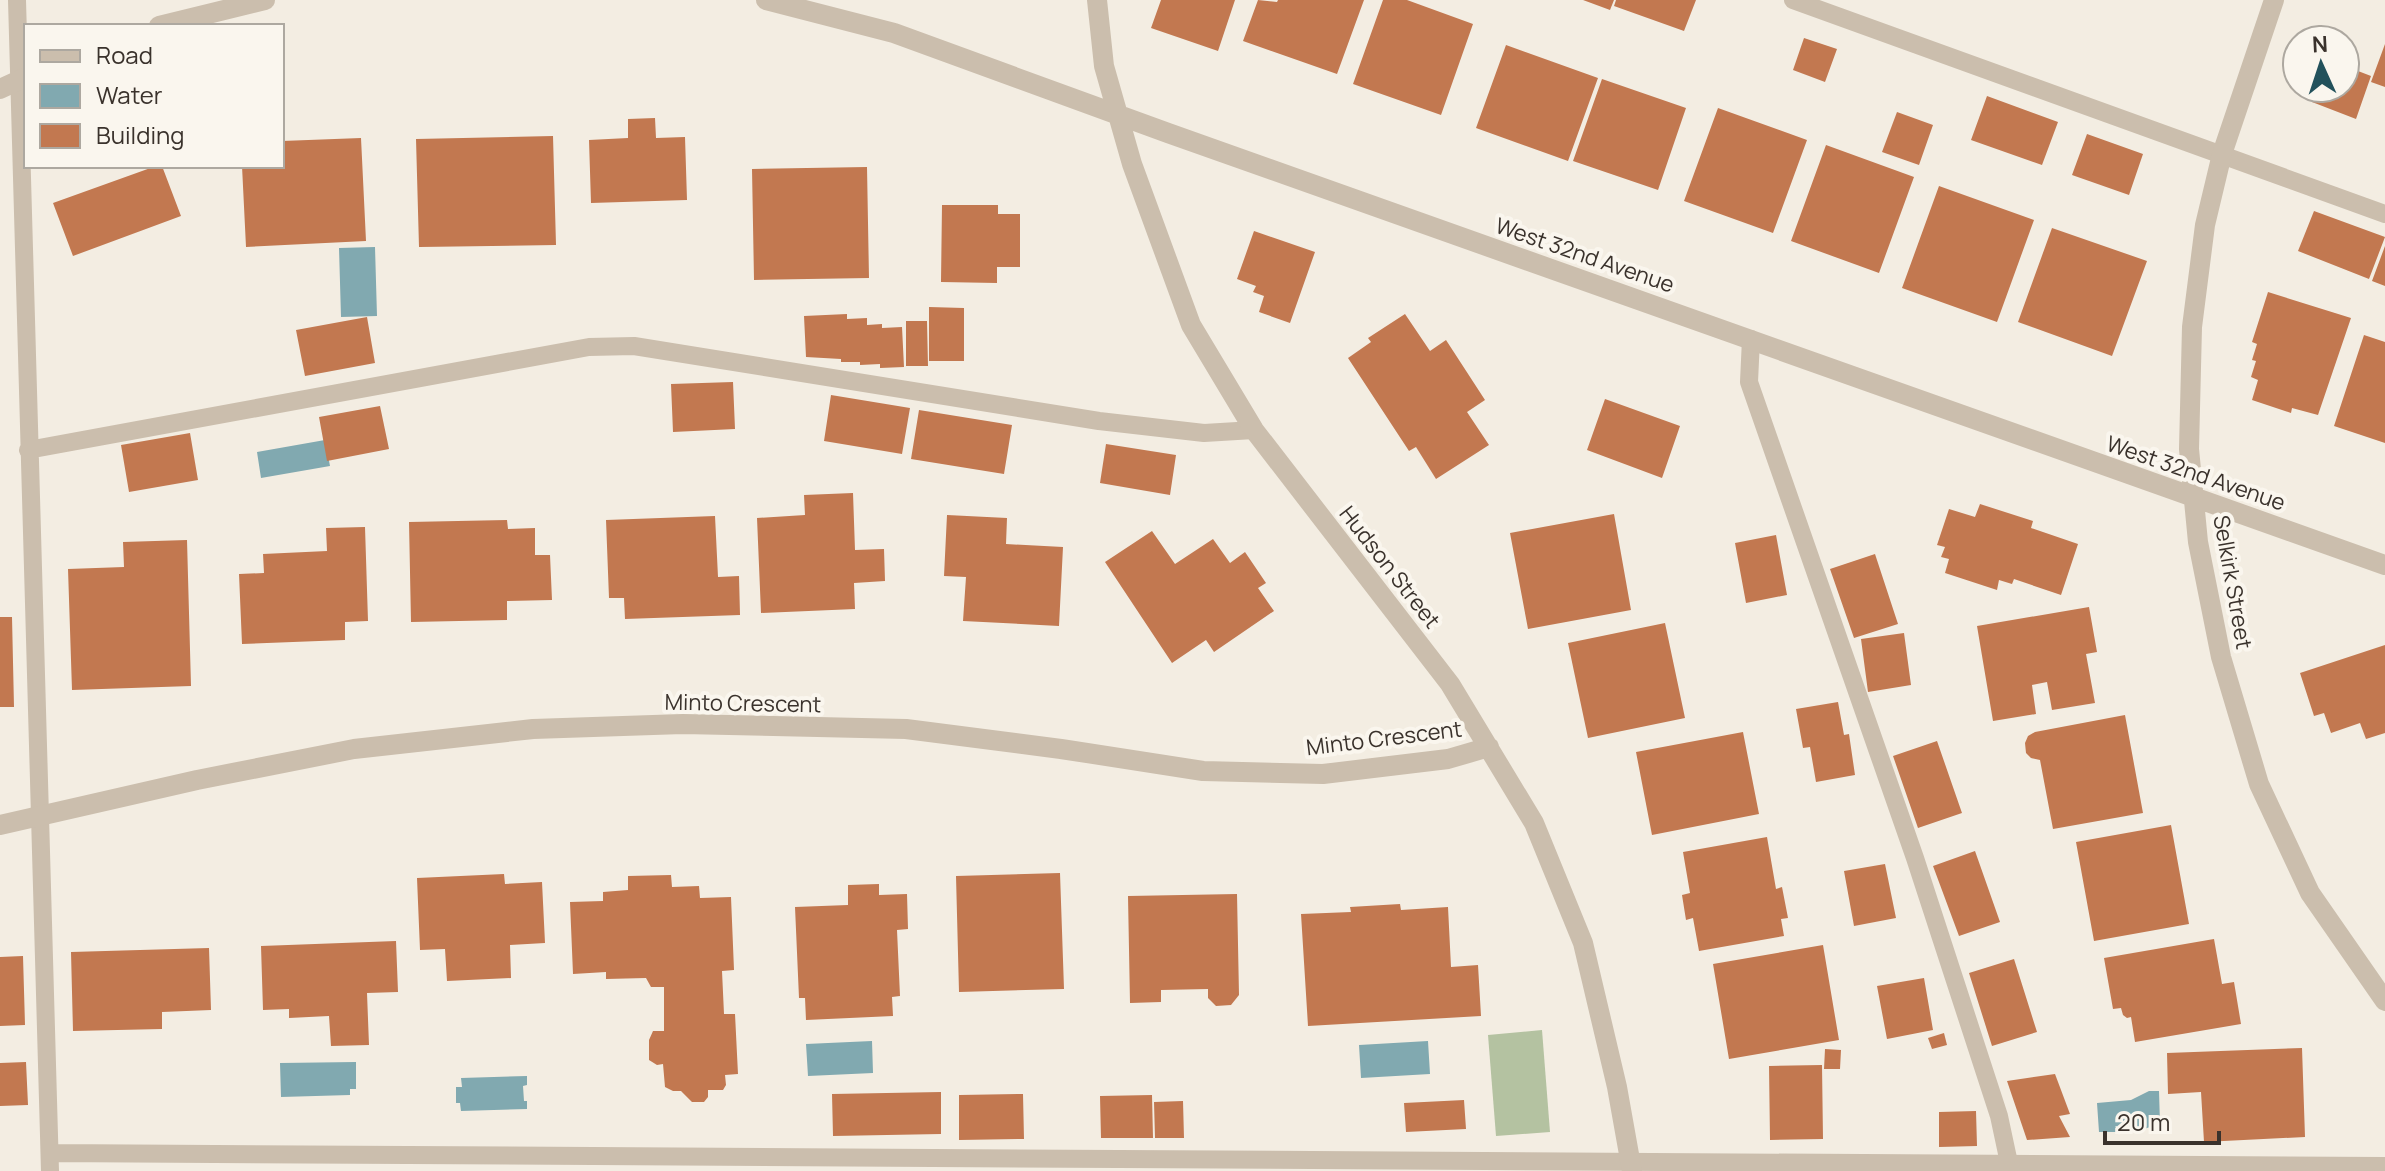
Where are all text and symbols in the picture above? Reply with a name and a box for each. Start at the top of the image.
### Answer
legend [24,24,284,168]
north arrow [2281,24,2361,104]
text: N [2311,29,2329,59]
text: Road [96,38,153,71]
text: Water [96,78,163,111]
text: Building [96,118,184,151]
street label: West 32nd Avenue [1492,210,1679,300]
street label: West 32nd Avenue [2103,428,2290,518]
street label: Hudson Street [1333,500,1447,635]
street label: Selkirk Street [2206,513,2260,651]
street label: Minto Crescent [664,687,822,719]
street label: Minto Crescent [1304,714,1464,762]
scale bar [2105,1095,2219,1145]
text: 20 m [2117,1105,2170,1138]

